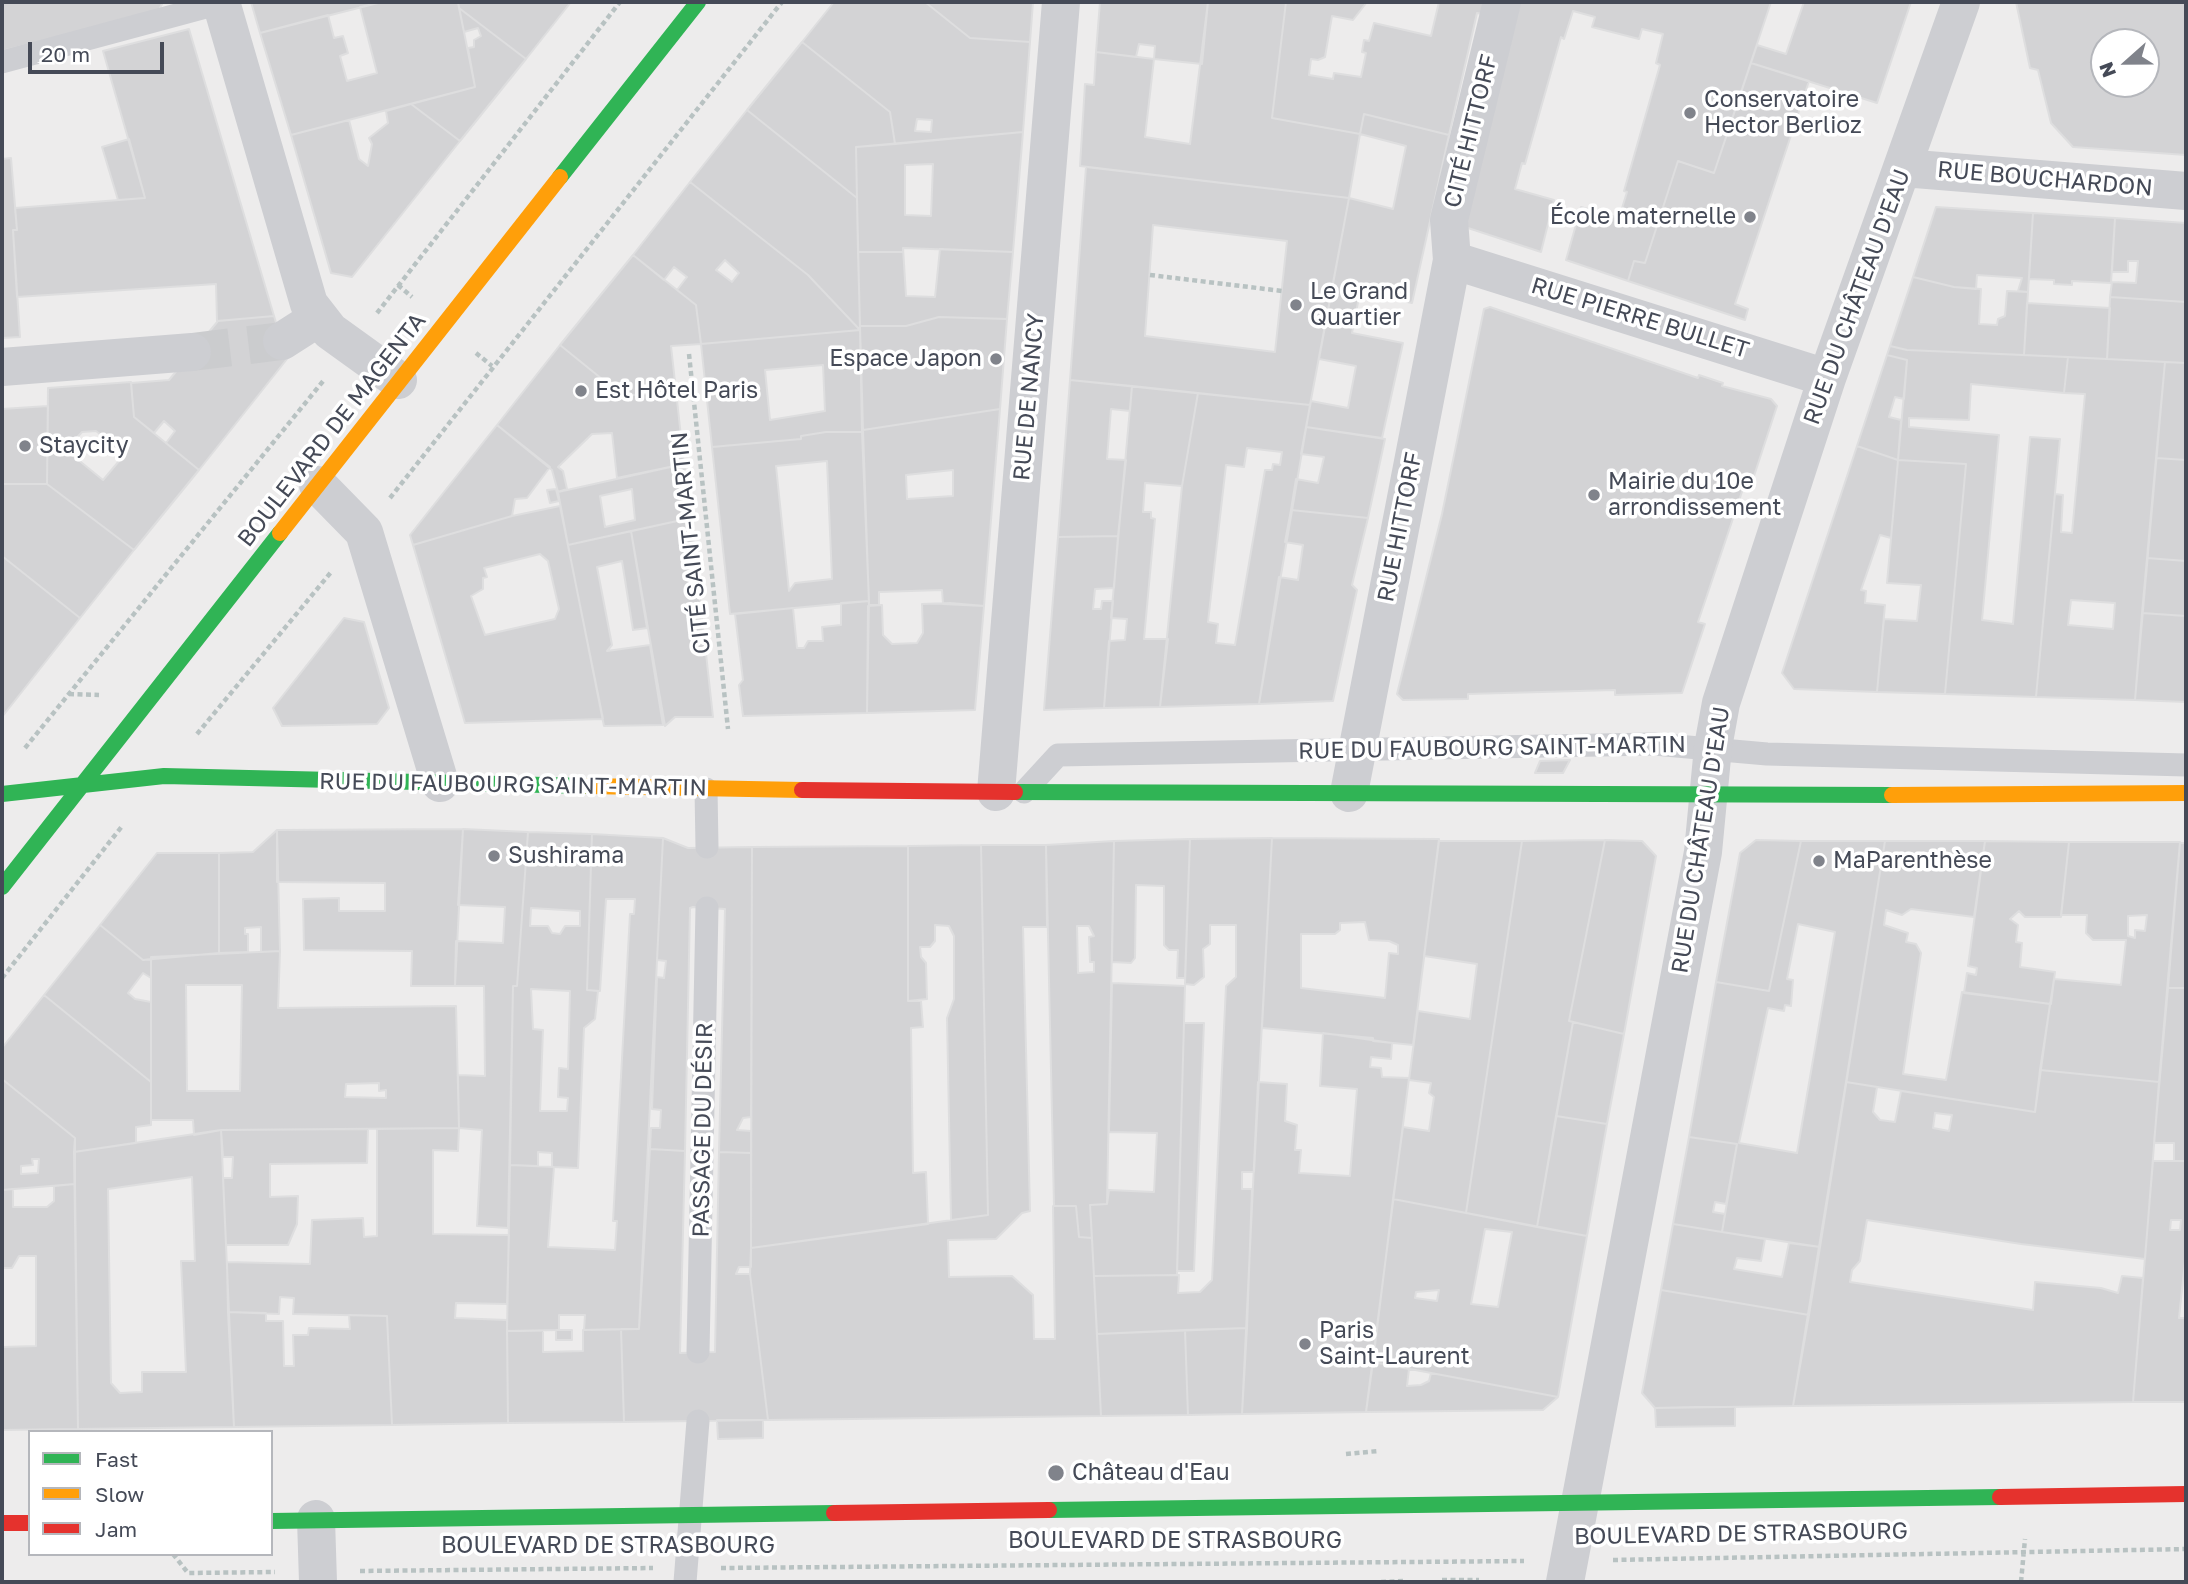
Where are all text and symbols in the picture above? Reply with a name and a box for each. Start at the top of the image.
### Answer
scale bar [32,28,168,72]
north arrow [2090,28,2160,98]
text: 20 m [41,41,90,67]
street label: CITÉ HITTORF [1439,52,1503,210]
text: N [2093,59,2120,81]
place label: Conservatoire Hector Berlioz [1704,86,1862,140]
marker: Conservatoire Hector Berlioz [1682,105,1698,121]
street label: RUE BOUCHARDON [1936,156,2154,202]
street label: RUE DU CHÂTEAU D'EAU [1798,166,1916,428]
place label: École maternelle [1550,203,1736,231]
marker: École maternelle [1742,209,1758,225]
street label: RUE PIERRE BULLET [1528,272,1752,364]
place label: Le Grand Quartier [1310,278,1408,332]
marker: Le Grand Quartier [1288,297,1304,313]
street label: BOULEVARD DE MAGENTA [232,308,432,552]
street label: RUE DE NANCY [1008,312,1050,482]
place label: Espace Japon [829,345,982,373]
marker: Espace Japon [988,351,1004,367]
place label: Est Hôtel Paris [595,377,758,405]
marker: Est Hôtel Paris [573,383,589,399]
street label: CITÉ SAINT-MARTIN [666,430,716,656]
place label: Staycity [39,432,129,460]
marker: Staycity [17,438,33,454]
street label: RUE HITTORF [1372,450,1428,604]
place label: Mairie du 10e arrondissement [1608,468,1781,522]
marker: Mairie du 10e arrondissement [1586,487,1602,503]
street label: RUE DU CHÂTEAU D'EAU [1666,705,1736,975]
street label: RUE DU FAUBOURG SAINT-MARTIN [1298,731,1686,765]
street label: RUE DU FAUBOURG SAINT-MARTIN [319,768,707,802]
place label: Sushirama [508,842,624,870]
place label: MaParenthèse [1833,847,1992,875]
marker: Sushirama [486,848,502,864]
marker: MaParenthèse [1811,853,1827,869]
street label: PASSAGE DU DÉSIR [687,1022,719,1238]
place label: Paris Saint-Laurent [1319,1317,1470,1371]
marker: Paris Saint-Laurent [1297,1336,1313,1352]
legend [28,1430,273,1556]
text: Fast [95,1446,138,1472]
place label: Château d'Eau [1072,1459,1230,1487]
marker: Château d'Eau [1046,1463,1066,1483]
text: Slow [95,1481,144,1507]
text: Jam [95,1516,137,1542]
street label: BOULEVARD DE STRASBOURG [1574,1517,1908,1551]
street label: BOULEVARD DE STRASBOURG [1008,1527,1342,1555]
street label: BOULEVARD DE STRASBOURG [441,1532,775,1560]

